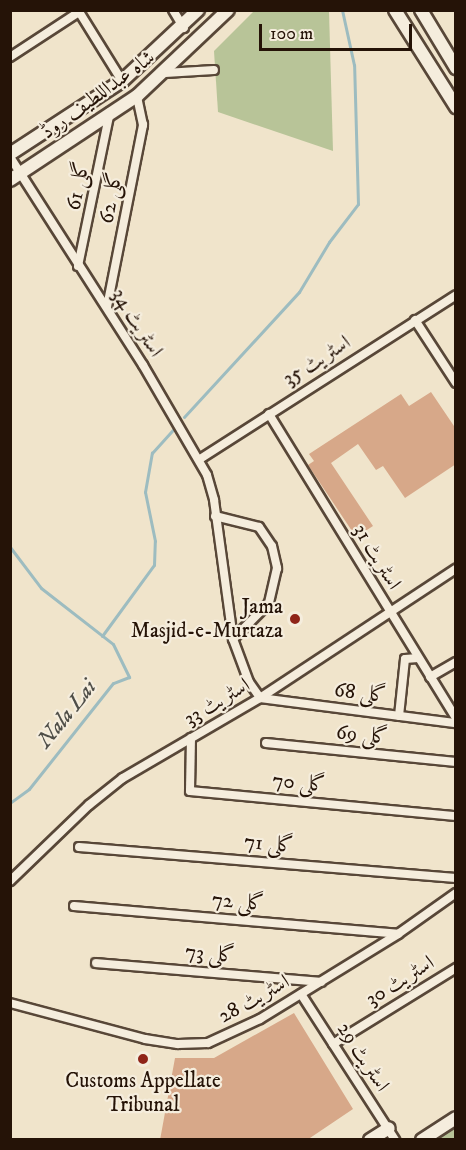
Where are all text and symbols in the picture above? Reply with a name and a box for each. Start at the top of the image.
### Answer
scale bar [262,12,415,50]
text: 100 m [270,23,313,45]
street label: شاہ عبداللطیف روڈ [36,45,160,145]
street label: گلی 61 [61,159,95,213]
street label: گلی 62 [94,170,128,226]
street label: اسٹریٹ 34 [106,284,168,362]
street label: اسٹریٹ 35 [279,330,355,392]
street label: اسٹریٹ 31 [348,520,406,594]
place label: Jama Masjid-e-Murtaza [131,594,283,644]
marker: Jama Masjid-e-Murtaza [288,612,302,626]
street label: اسٹریٹ 33 [180,673,254,731]
water label: Nala Lai [32,675,102,753]
street label: گلی 68 [333,677,387,709]
street label: گلی 69 [335,720,389,750]
street label: گلی 70 [271,768,327,798]
street label: گلی 71 [243,829,295,859]
street label: گلی 72 [211,887,265,917]
street label: گلی 73 [184,939,236,969]
street label: اسٹریٹ 30 [361,950,439,1012]
street label: اسٹریٹ 28 [214,969,294,1029]
street label: اسٹریٹ 29 [331,1018,395,1096]
marker: Customs Appellate Tribunal [136,1052,150,1066]
place label: Customs Appellate Tribunal [65,1068,221,1118]

